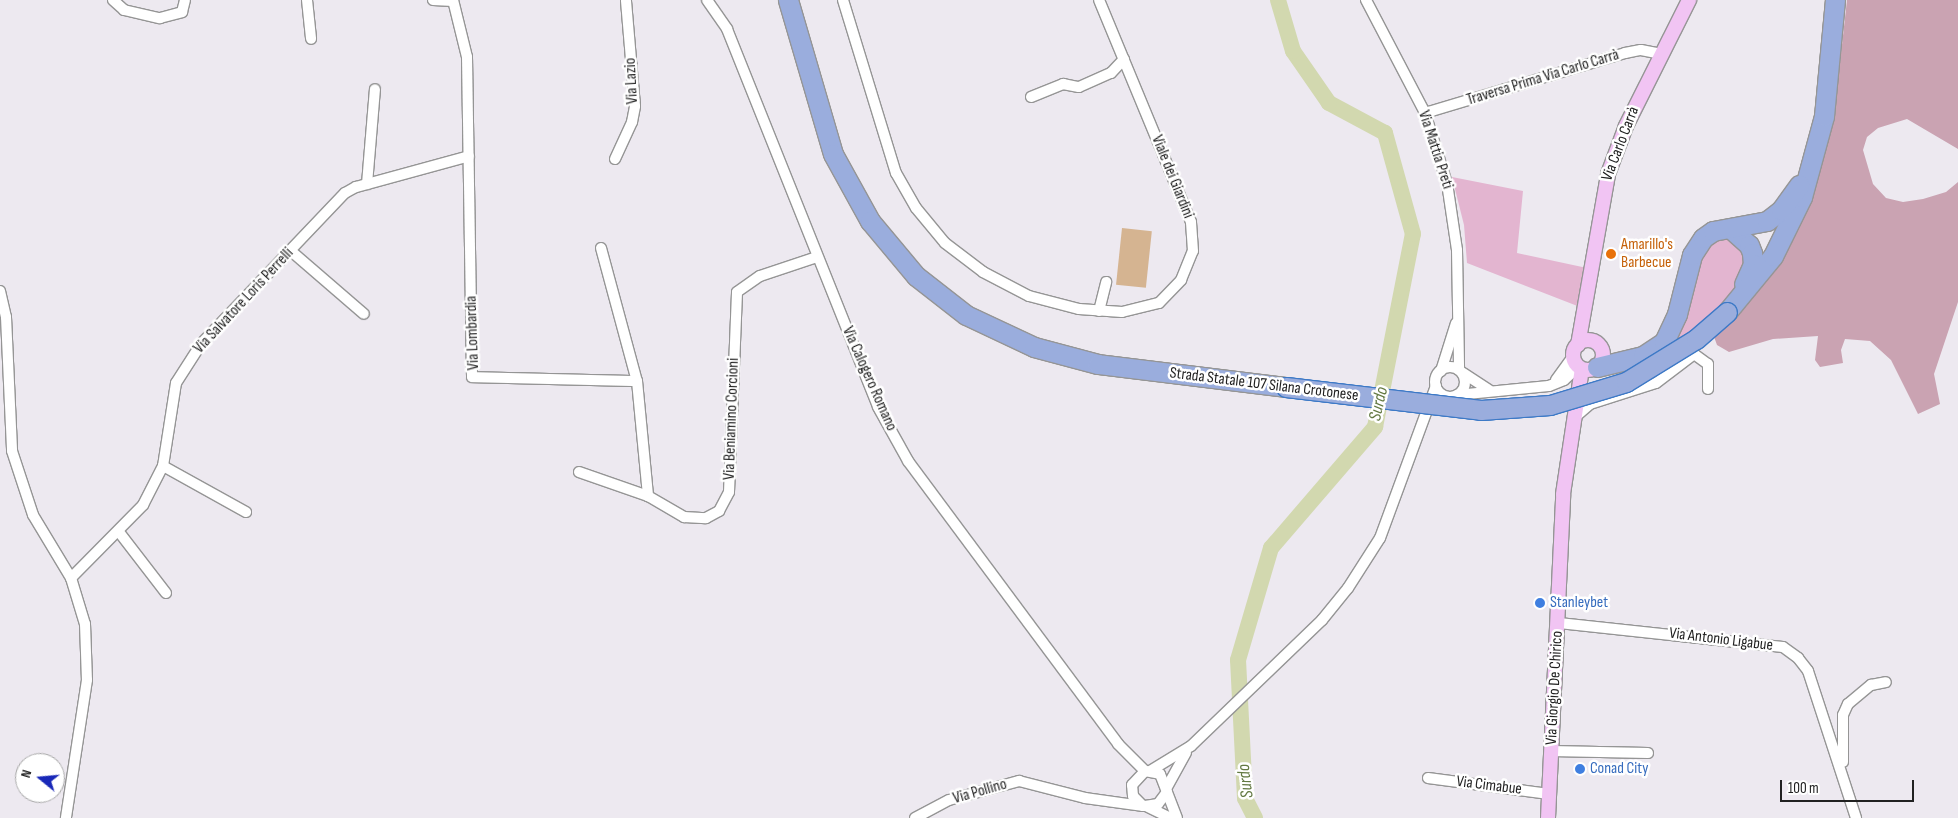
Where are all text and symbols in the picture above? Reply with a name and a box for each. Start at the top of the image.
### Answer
street label: Traversa Prima Via Carlo Carrà [1465,46,1621,110]
street label: Via Lazio [621,57,643,105]
street label: Via Carlo Carrà [1598,104,1644,184]
street label: Via Mattia Preti [1413,108,1457,192]
street label: Viale dei Giardini [1147,133,1197,221]
place label: Amarillo's Barbecue [1621,235,1673,273]
street label: Via Salvatore Loris Perrelli [190,244,298,358]
marker: Amarillo's Barbecue [1605,248,1617,260]
street label: Via Lombardia [462,295,484,371]
street label: Via Calogero Romano [837,324,901,434]
street label: Via Beniamino Corcioni [720,358,744,480]
street label: Strada Statale 107 Silana Crotonese [1169,364,1359,406]
water label: Surdo [1365,385,1393,423]
place label: Stanleybet [1550,593,1608,613]
marker: Stanleybet [1534,597,1546,609]
street label: Via Antonio Ligabue [1668,624,1774,656]
street label: Via Giorgio De Chirico [1542,630,1568,746]
north arrow [15,753,65,803]
place label: Conad City [1590,759,1648,779]
water label: Surdo [1233,763,1259,799]
marker: Conad City [1574,763,1586,775]
text: N [17,768,35,780]
scale bar [1783,770,1917,802]
street label: Via Cimabue [1455,772,1523,800]
street label: Via Pollino [951,775,1009,809]
text: 100 m [1788,779,1819,798]

